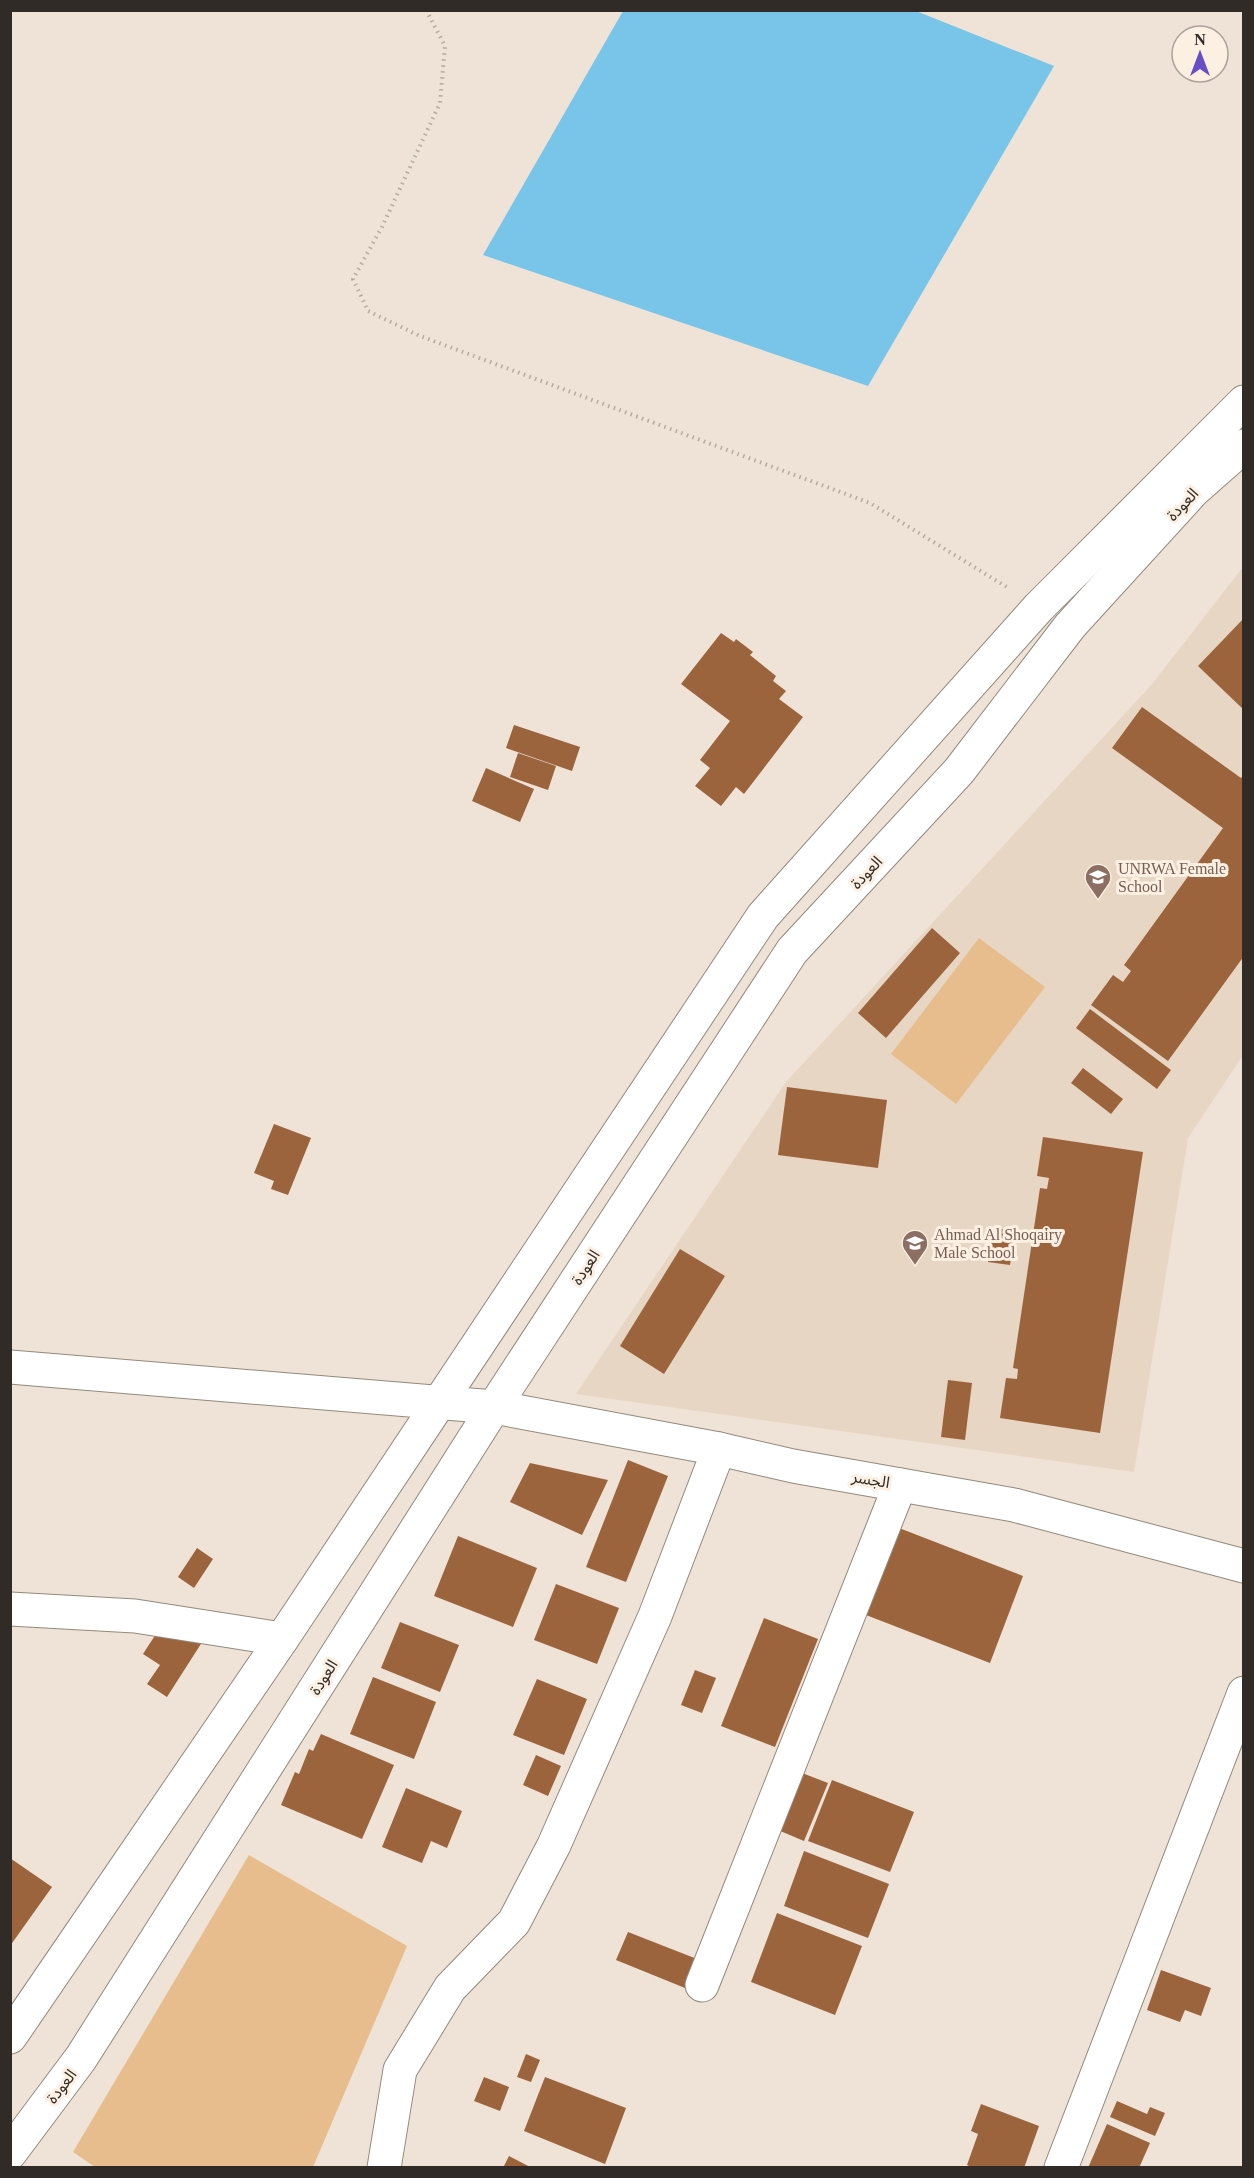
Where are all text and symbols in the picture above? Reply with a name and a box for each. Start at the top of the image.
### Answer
north arrow [1170,24,1230,84]
text: N [1194,31,1206,48]
street label: العودة [1163,485,1202,525]
street label: العودة [847,853,886,893]
place label: UNRWA Female School [1118,860,1226,895]
school or university icon: UNRWA Female School [1083,862,1113,900]
place label: Ahmad Al Shoqairy Male School [934,1226,1062,1261]
school or university icon: Ahmad Al Shoqairy Male School [900,1228,930,1266]
street label: العودة [568,1247,604,1288]
street label: الجسر [850,1468,891,1492]
street label: العودة [306,1657,342,1698]
street label: العودة [43,2066,80,2107]

